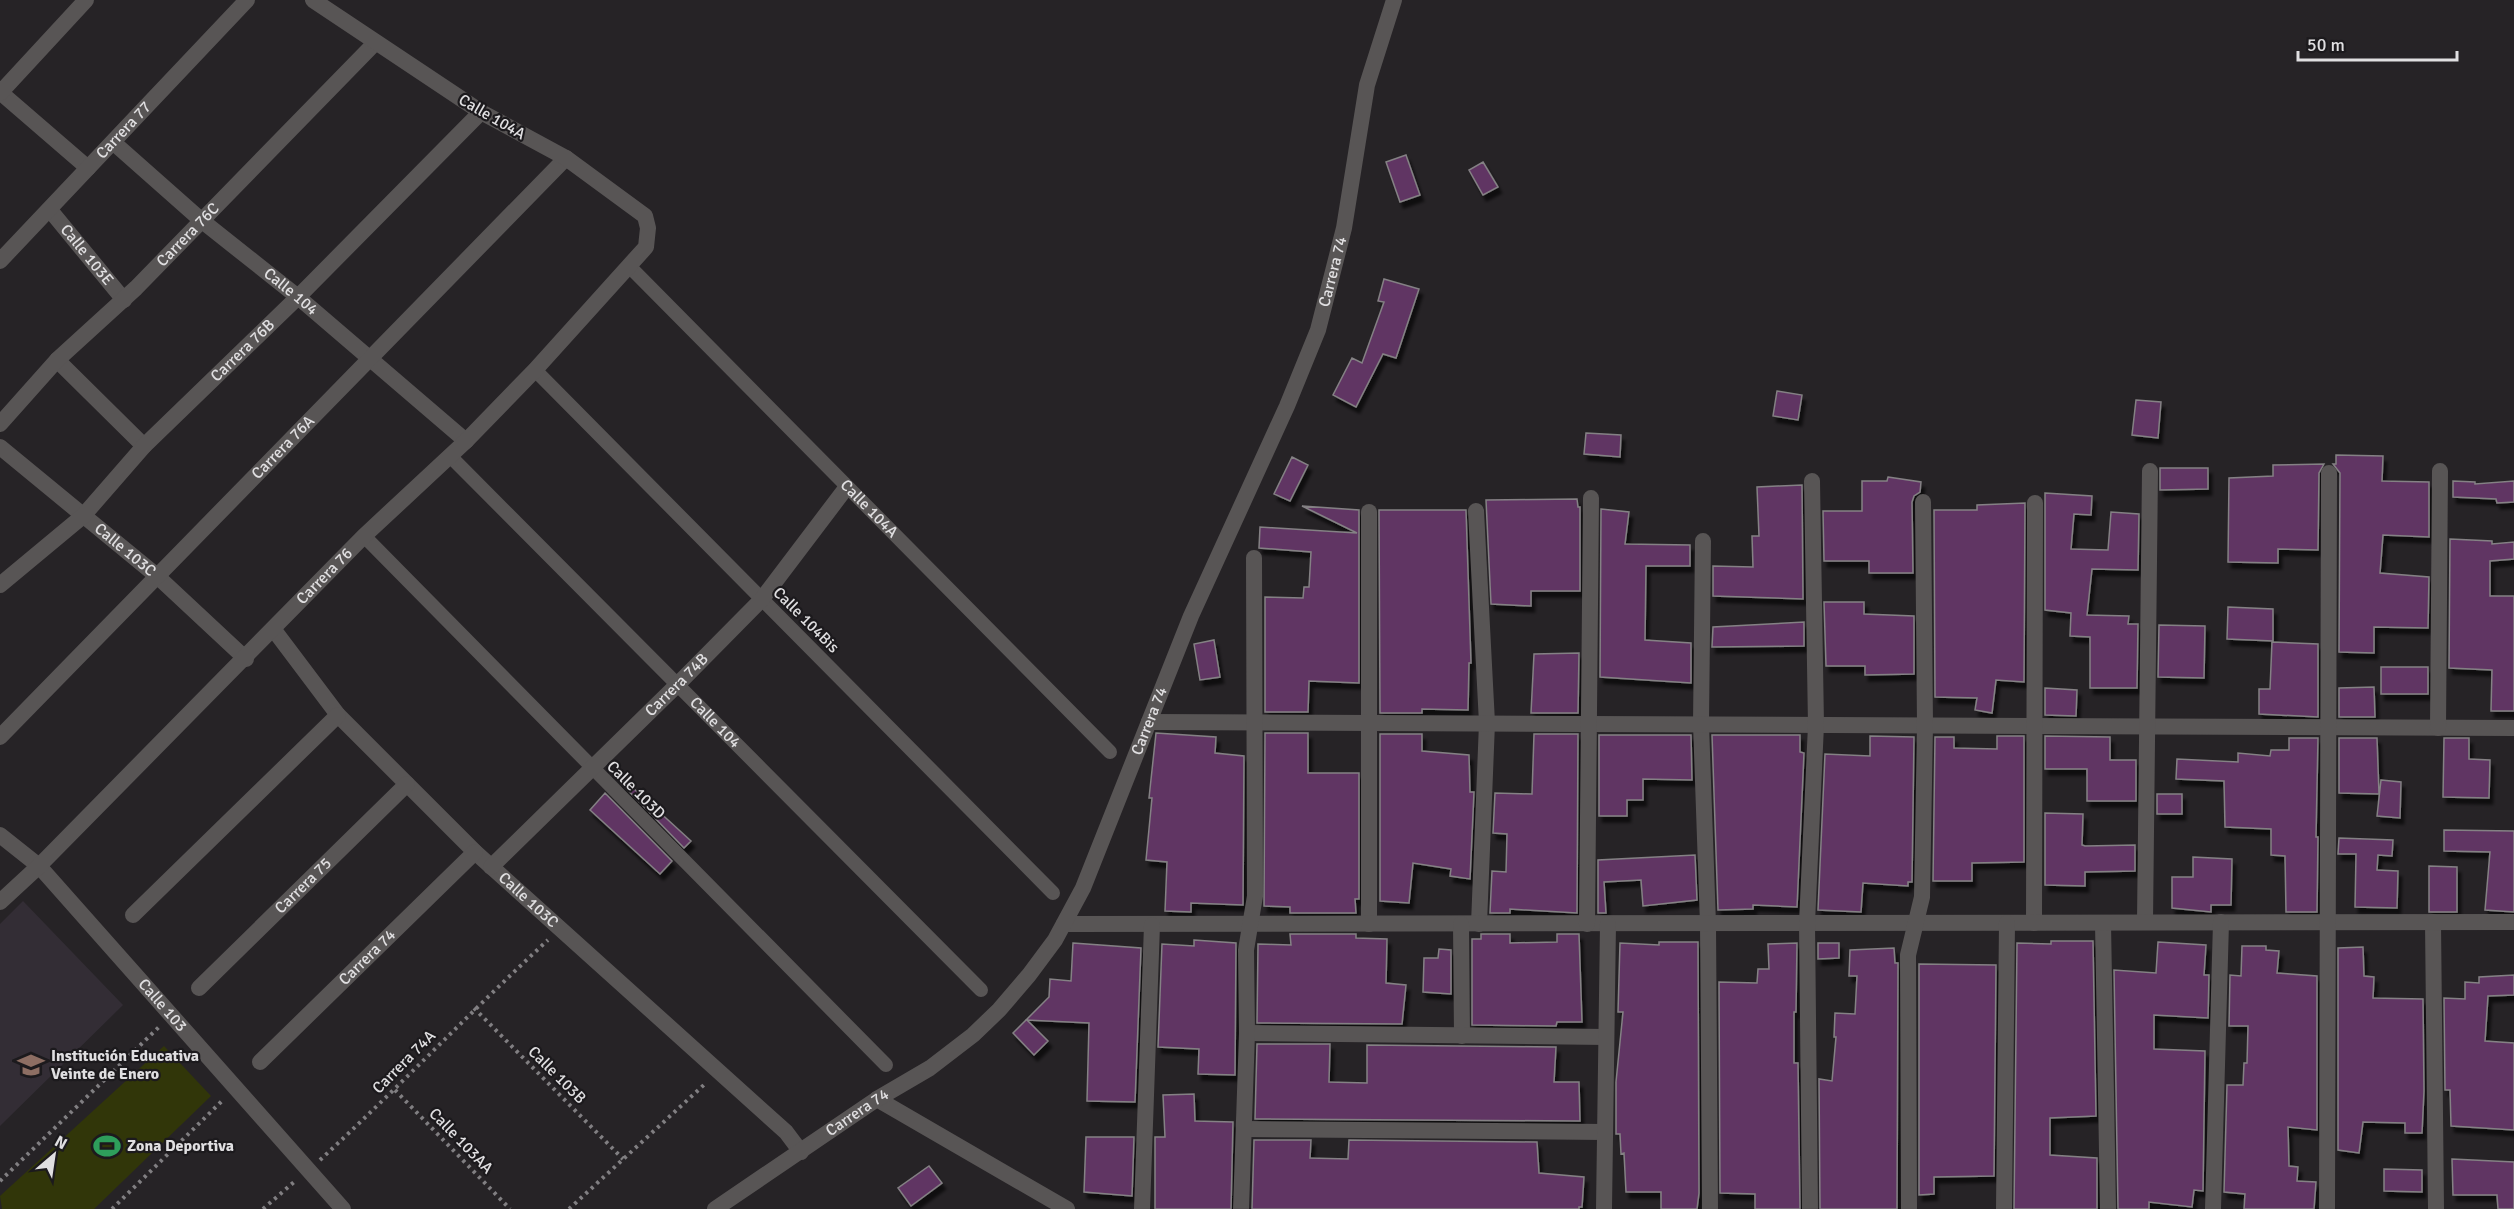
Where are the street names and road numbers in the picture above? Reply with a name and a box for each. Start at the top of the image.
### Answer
street label: Calle 104A [455,90,529,144]
street label: Carrera 77 [92,97,156,163]
street label: Carrera 76C [152,198,224,271]
street label: Calle 103E [56,220,118,289]
street label: Carrera 74 [1314,234,1352,309]
street label: Calle 104 [260,264,322,320]
street label: Carrera 76B [206,315,279,386]
street label: Carrera 76A [247,411,319,484]
street label: Calle 104A [836,475,902,542]
street label: Calle 103C [90,519,160,581]
street label: Carrera 76 [292,543,357,609]
street label: Calle 104Bis [769,583,843,657]
street label: Carrera 74B [641,649,713,721]
street label: Carrera 74 [1127,683,1172,758]
street label: Calle 104 [685,693,745,753]
street label: Calle 103D [603,757,669,823]
street label: Carrera 75 [271,853,336,918]
street label: Calle 103C [494,868,563,932]
street label: Carrera 74 [335,925,400,989]
street label: Calle 103 [134,975,191,1036]
street label: Carrera 74A [368,1026,440,1098]
street label: Calle 103B [524,1042,590,1108]
street label: Carrera 74 [822,1084,893,1141]
street label: Calle 103AA [425,1104,497,1178]

